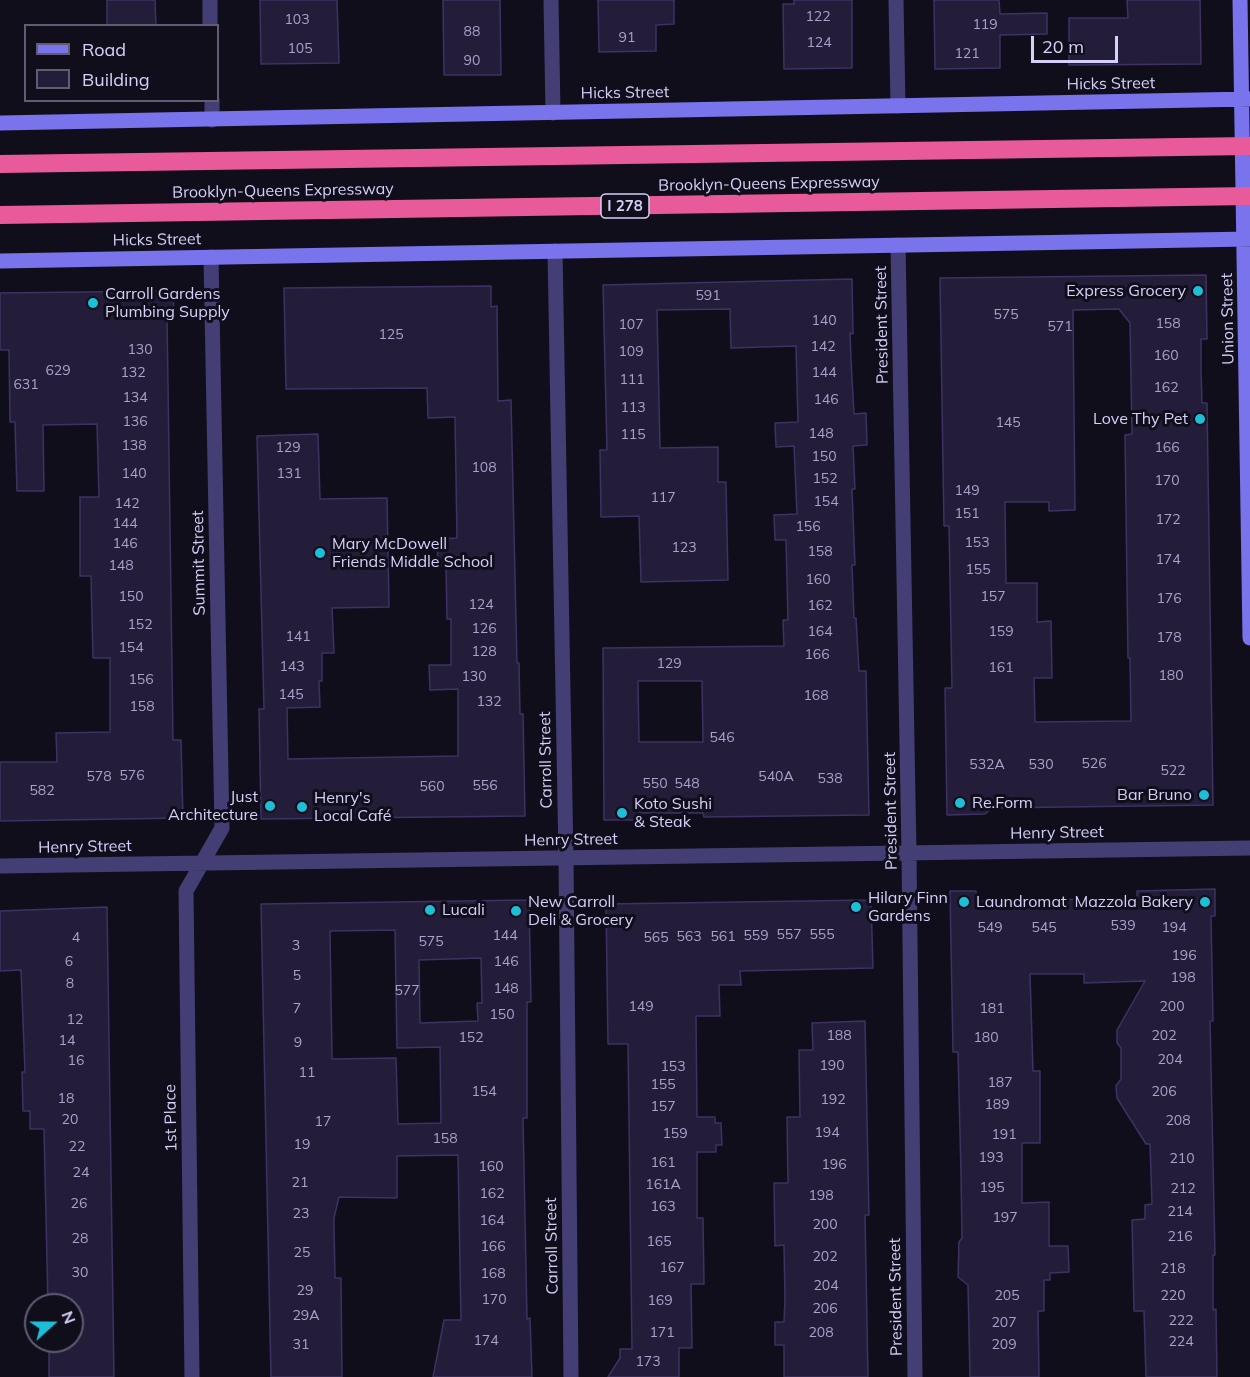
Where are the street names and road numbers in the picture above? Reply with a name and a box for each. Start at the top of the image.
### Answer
street label: Hicks Street [1067,74,1155,94]
street label: Hicks Street [581,83,669,103]
street label: Brooklyn-Queens Expressway [658,172,880,196]
street label: Brooklyn-Queens Expressway [172,179,394,203]
road number: I 278 [601,194,649,218]
street label: Hicks Street [113,230,201,250]
street label: President Street [871,266,893,384]
street label: Union Street [1218,273,1238,365]
street label: Summit Street [188,510,210,616]
street label: Carroll Street [536,711,556,809]
street label: President Street [880,752,902,870]
street label: Henry Street [1010,823,1104,843]
street label: Henry Street [524,830,618,850]
street label: Henry Street [38,837,132,857]
street label: 1st Place [161,1084,181,1152]
street label: Carroll Street [542,1197,562,1295]
street label: President Street [885,1238,907,1356]

